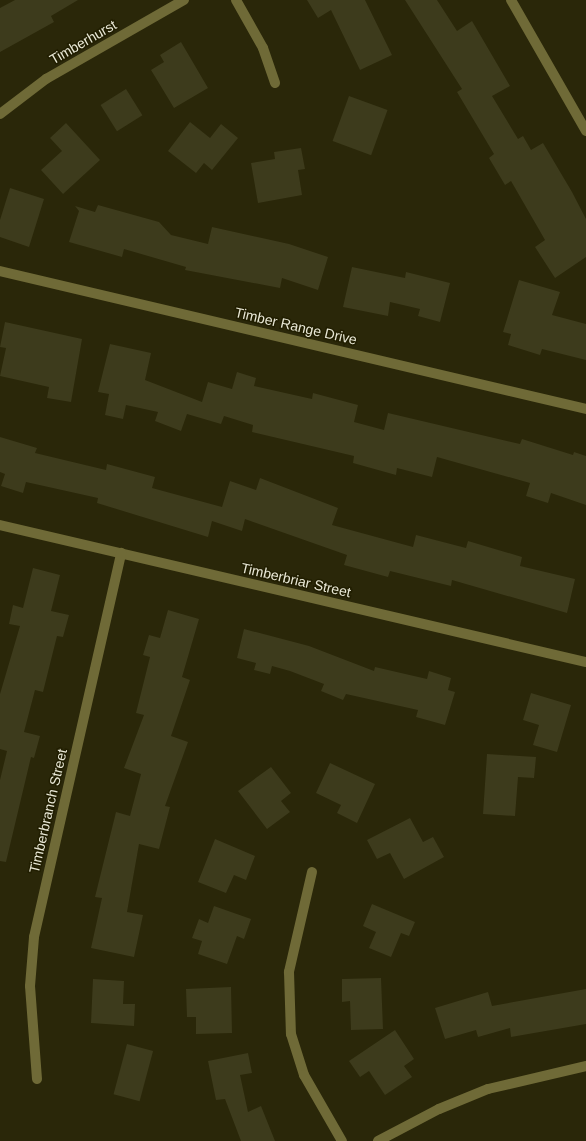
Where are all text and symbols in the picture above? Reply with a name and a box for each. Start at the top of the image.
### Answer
street label: Timberhurst [47,16,119,68]
street label: Timber Range Drive [233,304,359,348]
street label: Timberbriar Street [239,559,353,601]
street label: Timberbranch Street [26,747,70,875]

